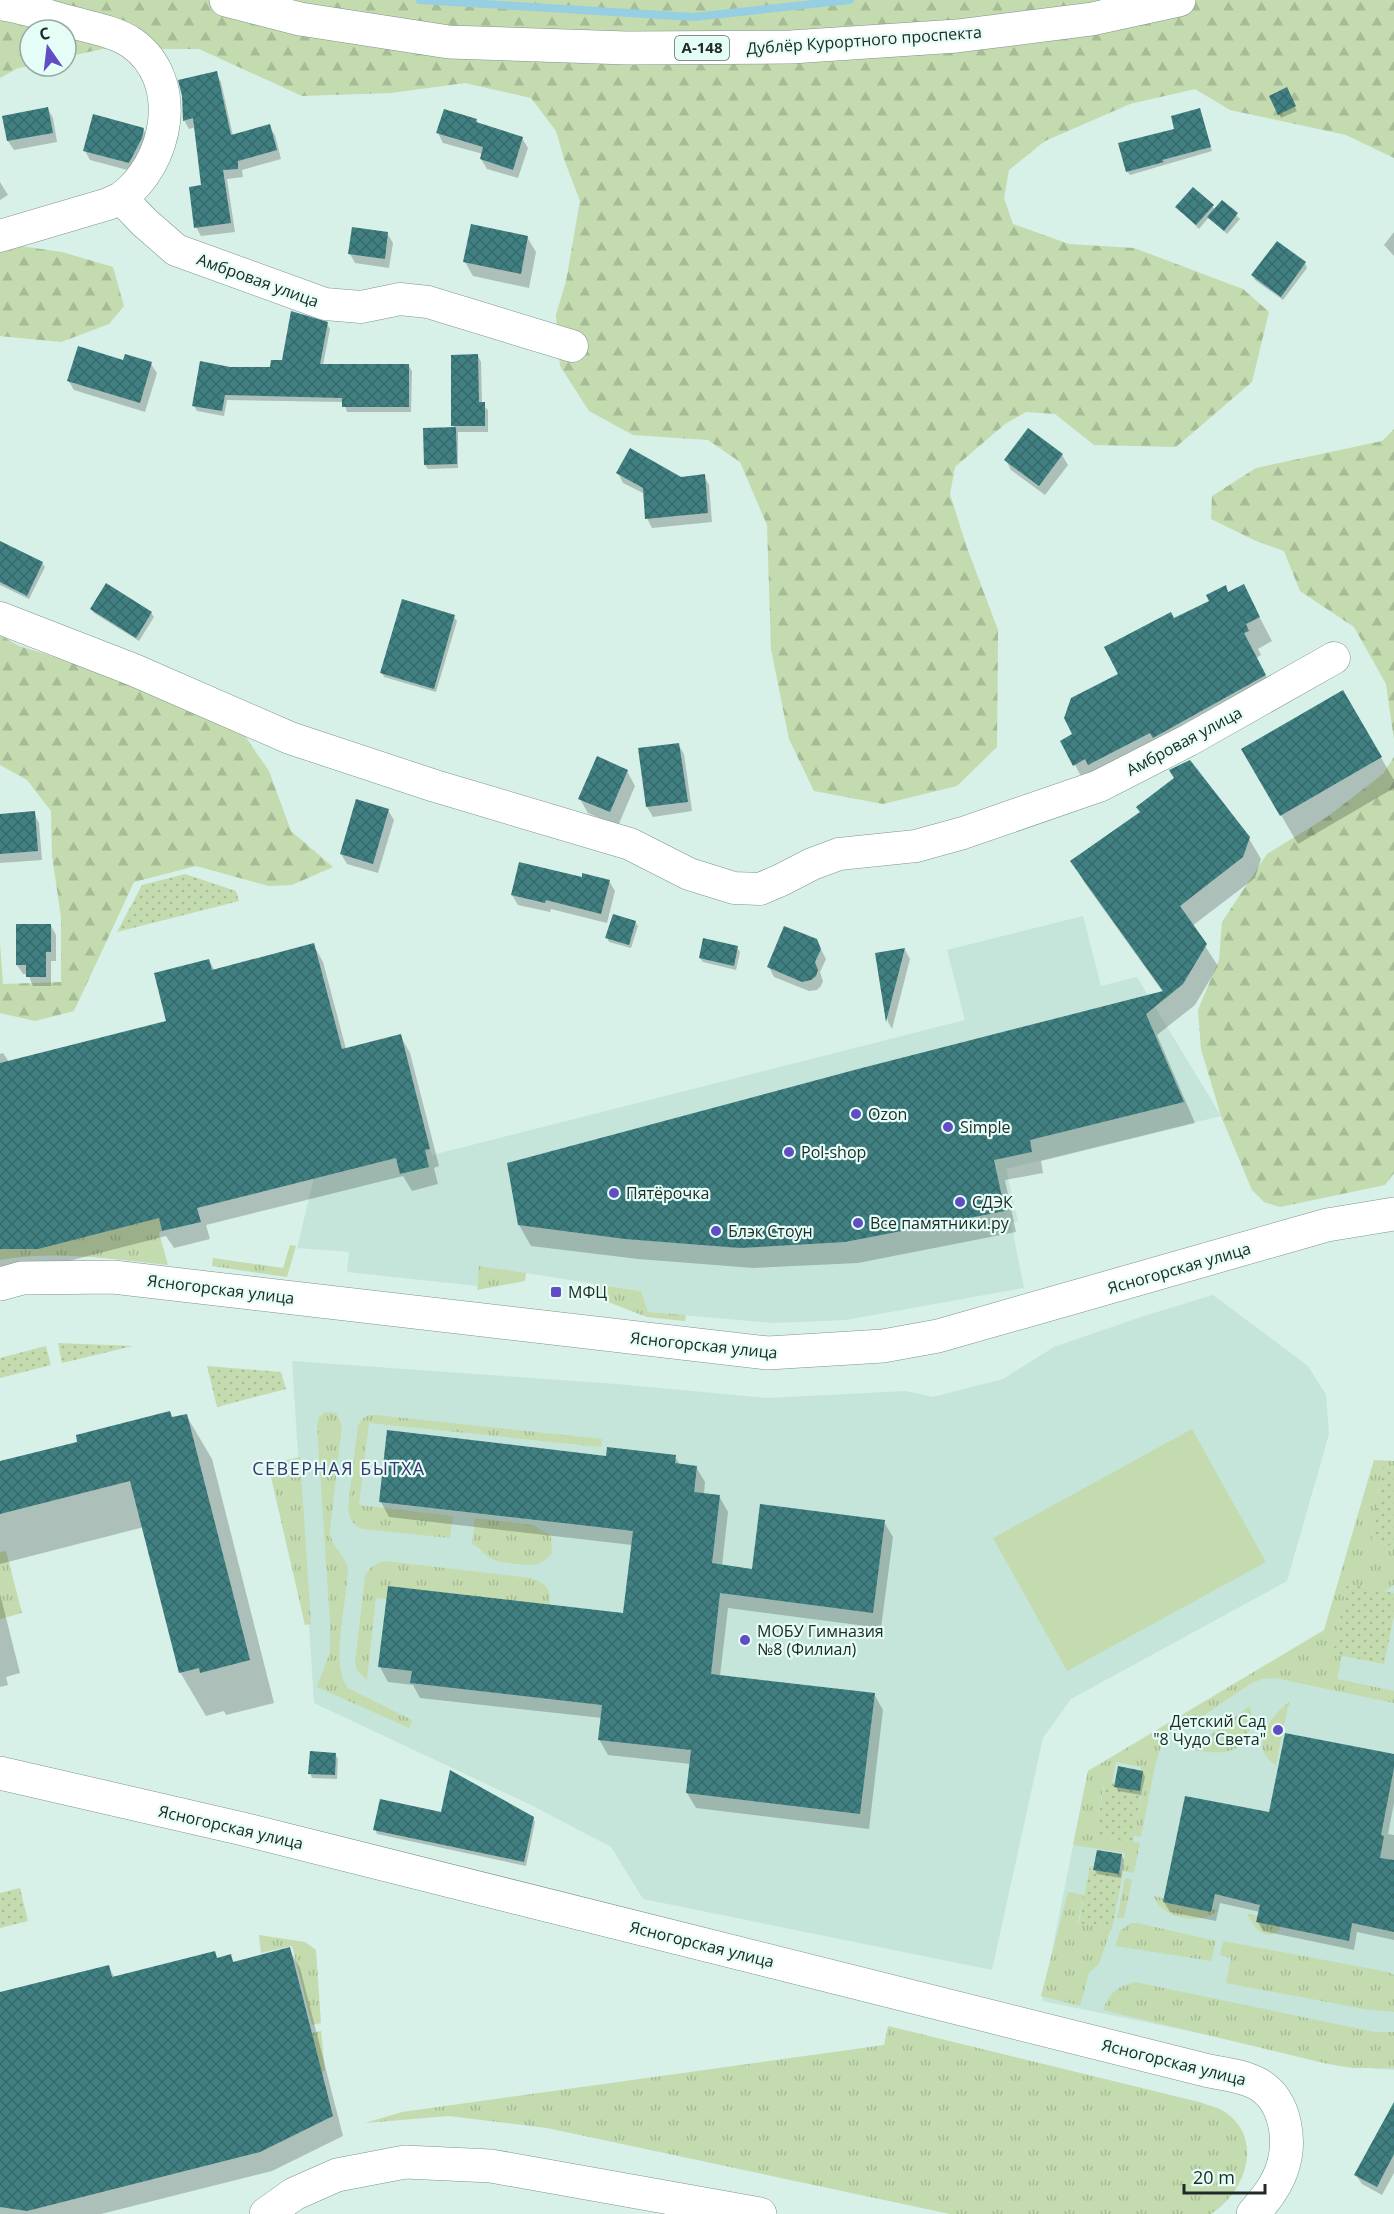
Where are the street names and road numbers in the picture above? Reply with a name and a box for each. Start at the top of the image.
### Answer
street label: Дублёр Курортного проспекта [745,21,983,59]
road number: А-148 [675,36,729,60]
street label: Амбровая улица [194,248,322,312]
street label: Амбровая улица [1122,701,1246,781]
street label: Ясногорская улица [1105,1237,1253,1299]
street label: Ясногорская улица [146,1269,296,1309]
street label: Ясногорская улица [629,1326,779,1364]
street label: Ясногорская улица [156,1800,306,1854]
street label: Ясногорская улица [628,1915,776,1973]
street label: Ясногорская улица [1100,2033,1248,2091]

